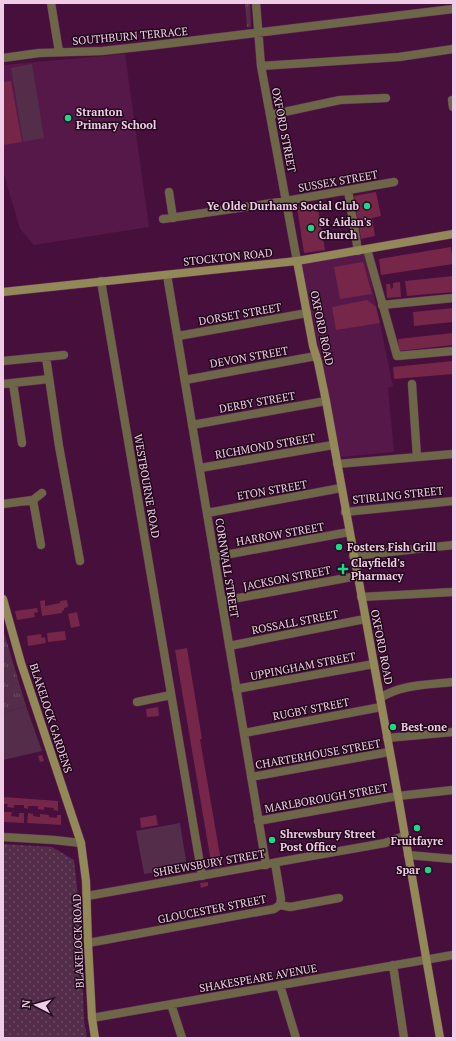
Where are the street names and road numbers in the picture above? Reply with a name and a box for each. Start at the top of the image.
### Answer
street label: SOUTHBURN TERRACE [72,24,188,48]
street label: OXFORD STREET [269,86,299,174]
street label: SUSSEX STREET [297,167,379,195]
street label: STOCKTON ROAD [183,245,274,269]
street label: OXFORD ROAD [307,289,337,367]
street label: DORSET STREET [197,300,283,328]
street label: DEVON STREET [209,343,290,371]
street label: DERBY STREET [218,388,296,416]
street label: RICHMOND STREET [214,430,316,462]
street label: WESTBOURNE ROAD [131,433,163,539]
street label: ETON STREET [236,477,308,503]
street label: STIRLING STREET [352,483,444,507]
street label: CORNWALL STREET [212,517,242,619]
street label: HARROW STREET [235,519,325,549]
street label: JACKSON STREET [242,563,332,593]
street label: ROSSALL STREET [250,607,340,637]
street label: OXFORD ROAD [368,608,396,686]
street label: UPPINGHAM STREET [249,649,357,683]
street label: BLAKELOCK GARDENS [27,661,75,775]
street label: RUGBY STREET [271,695,351,723]
street label: CHARTERHOUSE STREET [254,736,382,772]
street label: MARLBOROUGH STREET [263,780,389,816]
street label: SHREWSBURY STREET [152,846,266,880]
street label: GLOUCESTER STREET [156,892,268,926]
street label: BLAKELOCK ROAD [69,894,87,988]
street label: SHAKESPEARE AVENUE [198,961,318,995]

